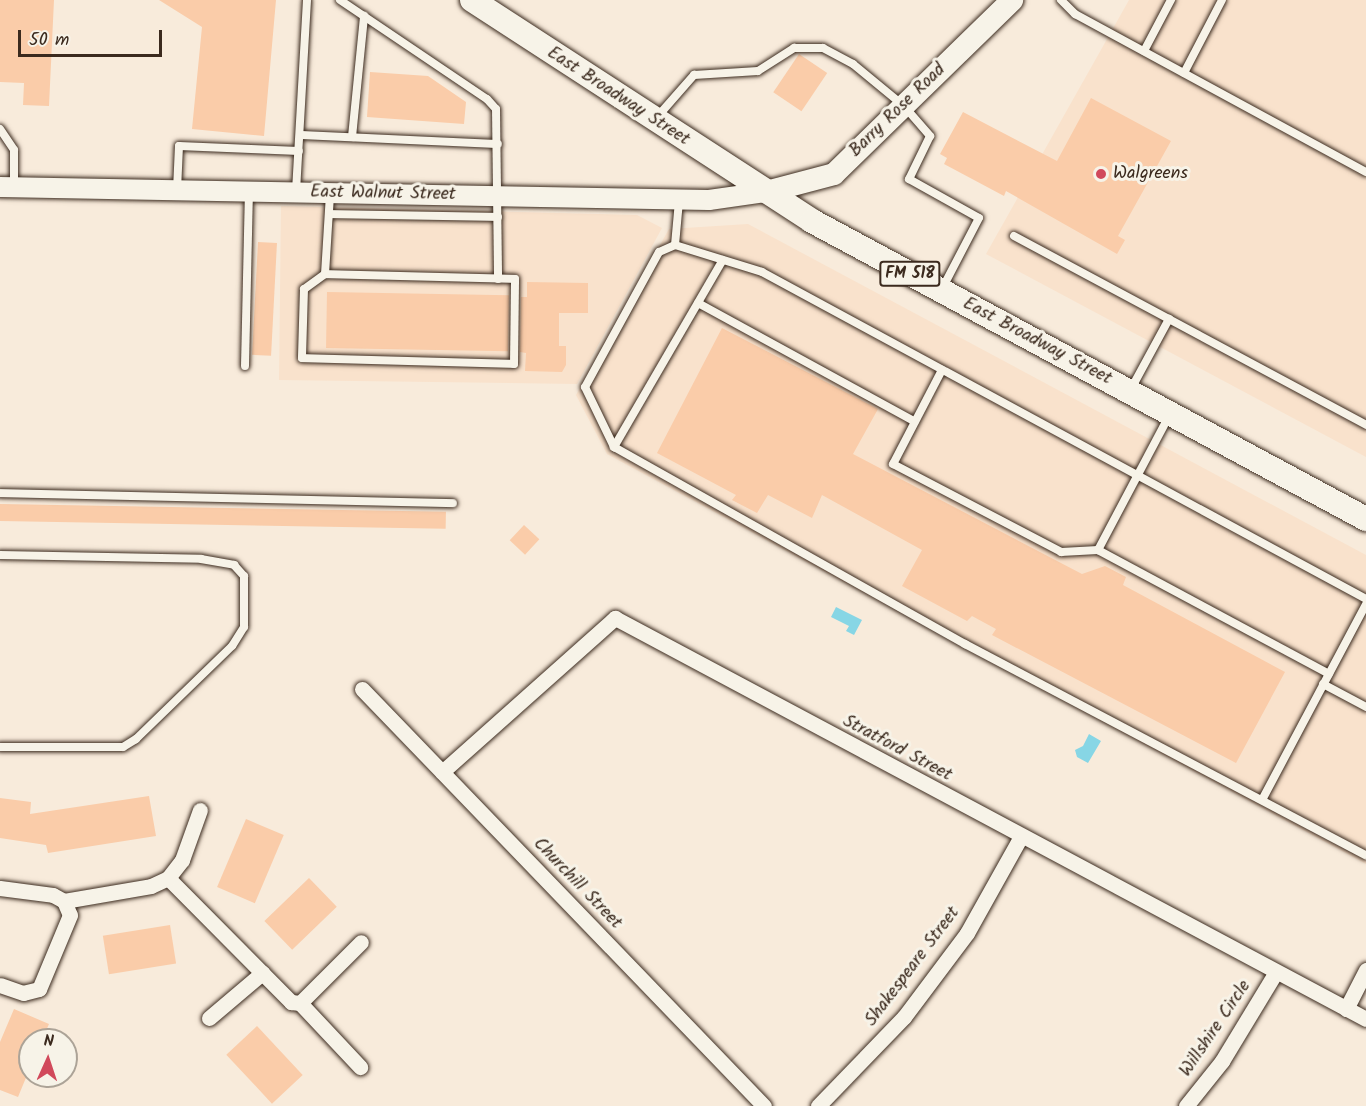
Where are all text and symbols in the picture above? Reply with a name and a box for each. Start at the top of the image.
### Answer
scale bar [21,18,165,56]
text: 50 m [29,26,69,55]
street label: East Broadway Street [543,43,693,151]
street label: Barry Rose Road [845,60,951,162]
place label: Walgreens [1113,163,1188,185]
marker: Walgreens [1094,167,1108,181]
street label: East Walnut Street [310,182,456,206]
road number: FM 518 [878,261,942,287]
street label: East Broadway Street [959,294,1115,390]
street label: Stratford Street [839,711,955,787]
street label: Churchill Street [528,834,626,934]
street label: Shakespeare Street [861,903,965,1031]
street label: Willshire Circle [1176,977,1256,1081]
north arrow [18,1028,78,1088]
text: N [43,1029,55,1054]

